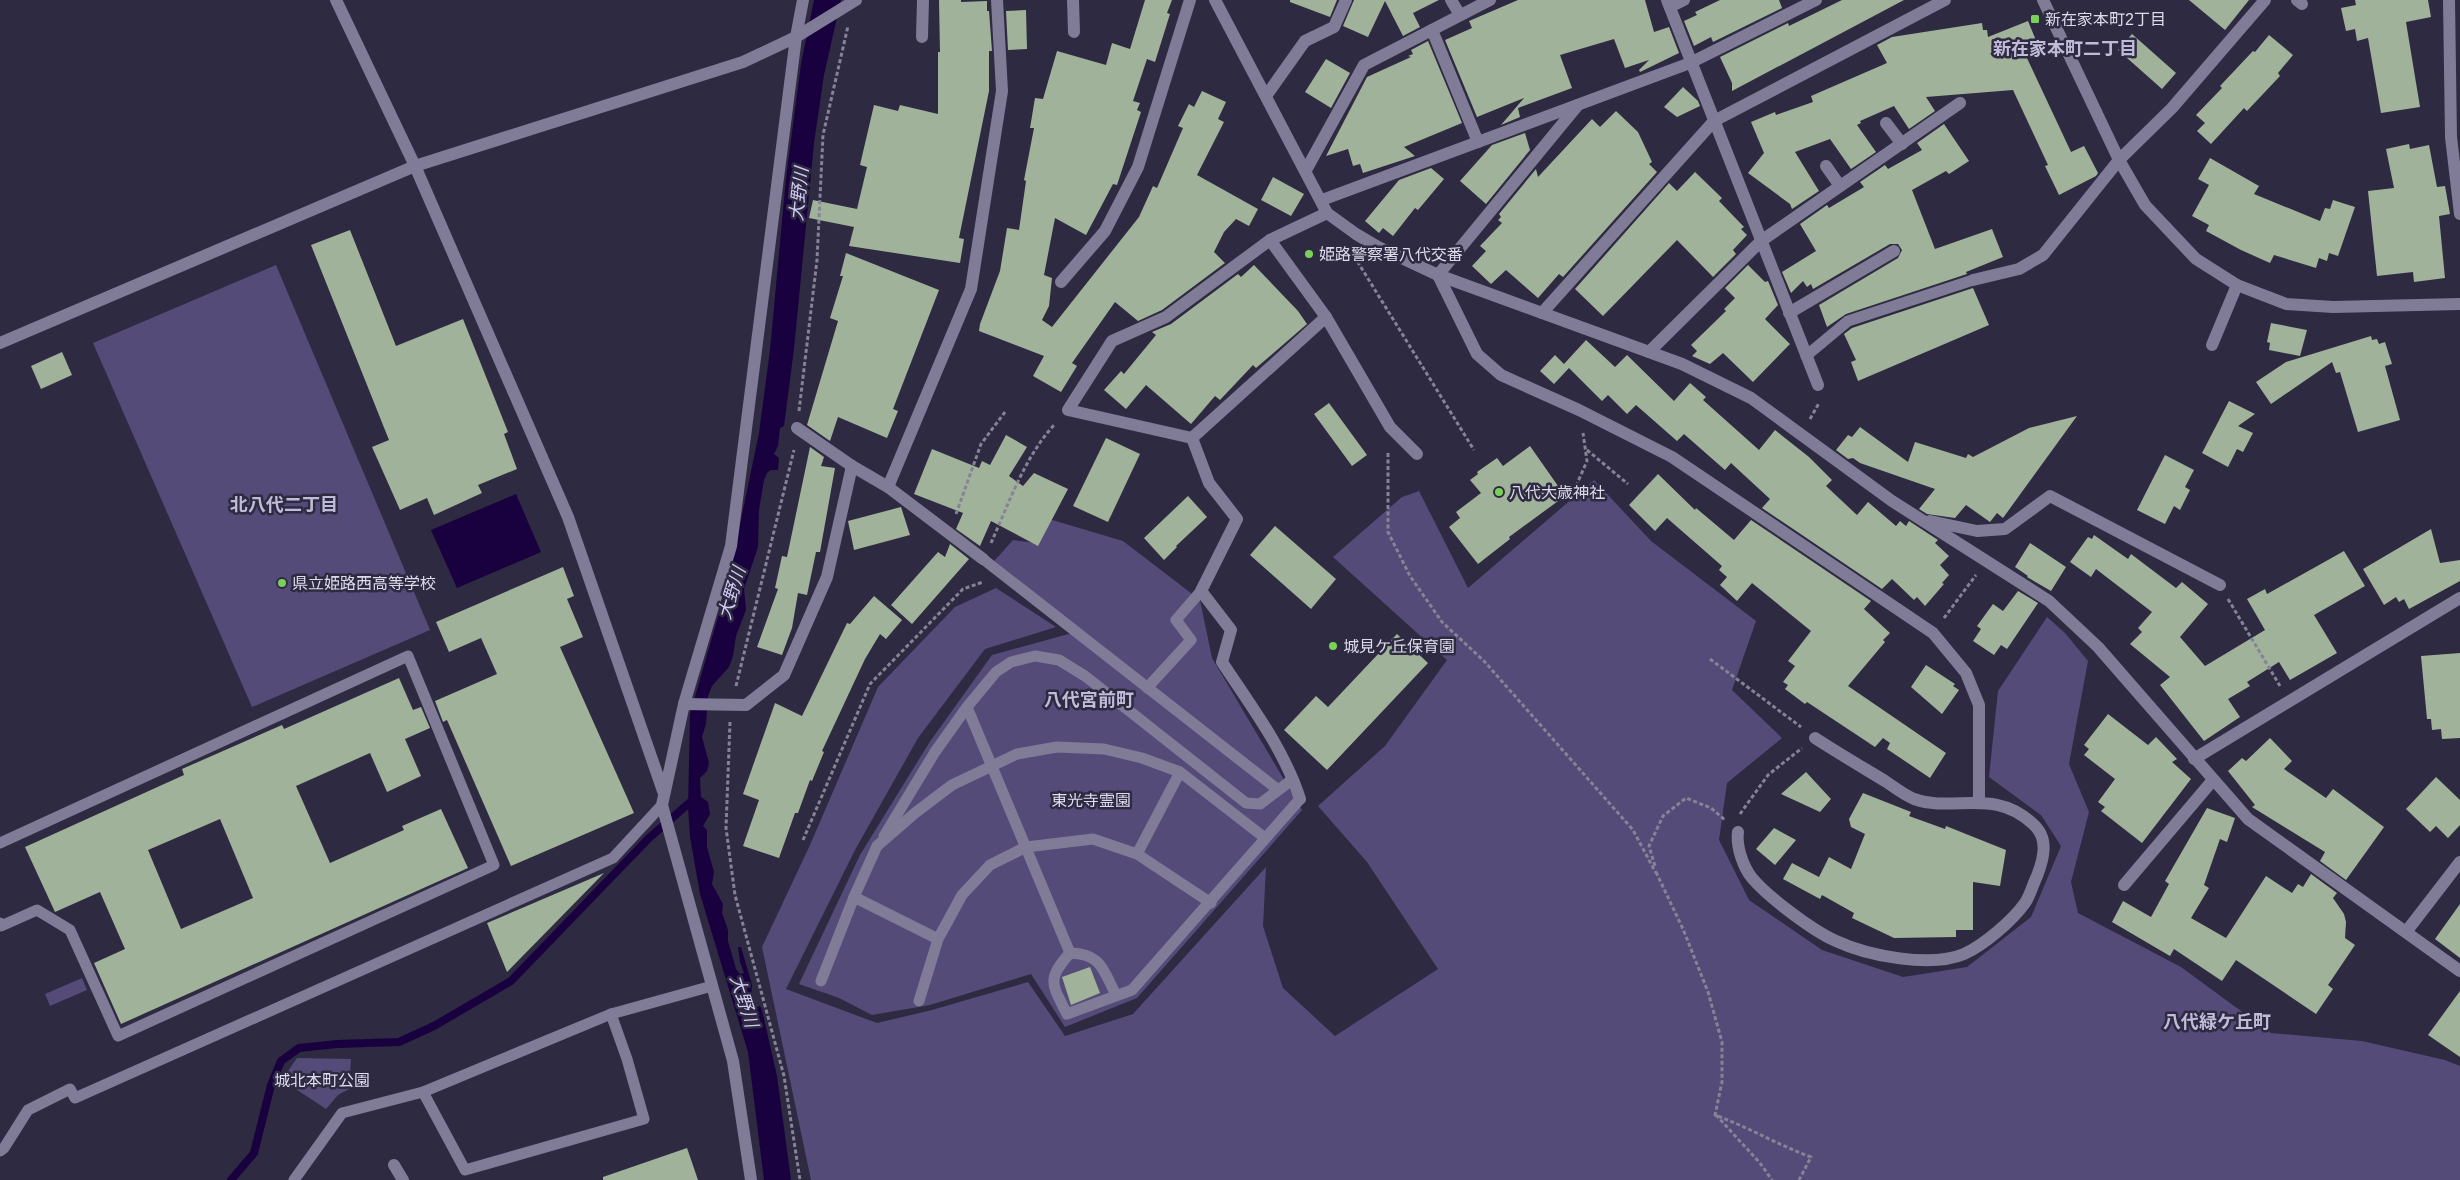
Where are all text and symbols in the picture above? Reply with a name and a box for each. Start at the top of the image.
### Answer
place label: 新在家本町2丁目 [2045,11,2166,28]
marker: 新在家本町2丁目 [2029,13,2041,25]
district label: 新在家本町二丁目 [1993,39,2137,59]
water label: 大野川 [786,164,812,222]
place label: 姫路警察署八代交番 [1319,246,1463,263]
marker: 姫路警察署八代交番 [1303,248,1315,260]
place label: 八代大歳神社 [1509,484,1605,501]
marker: 八代大歳神社 [1493,486,1505,498]
district label: 北八代二丁目 [230,495,338,515]
water label: 大野川 [715,562,750,622]
place label: 県立姫路西高等学校 [292,575,436,592]
marker: 県立姫路西高等学校 [276,577,288,589]
place label: 城見ケ丘保育園 [1343,638,1455,655]
marker: 城見ケ丘保育園 [1327,640,1339,652]
district label: 八代宮前町 [1044,690,1134,710]
park label: 東光寺霊園 [1051,792,1131,809]
water label: 大野川 [726,972,762,1032]
district label: 八代緑ケ丘町 [2163,1012,2271,1032]
park label: 城北本町公園 [274,1072,370,1089]

